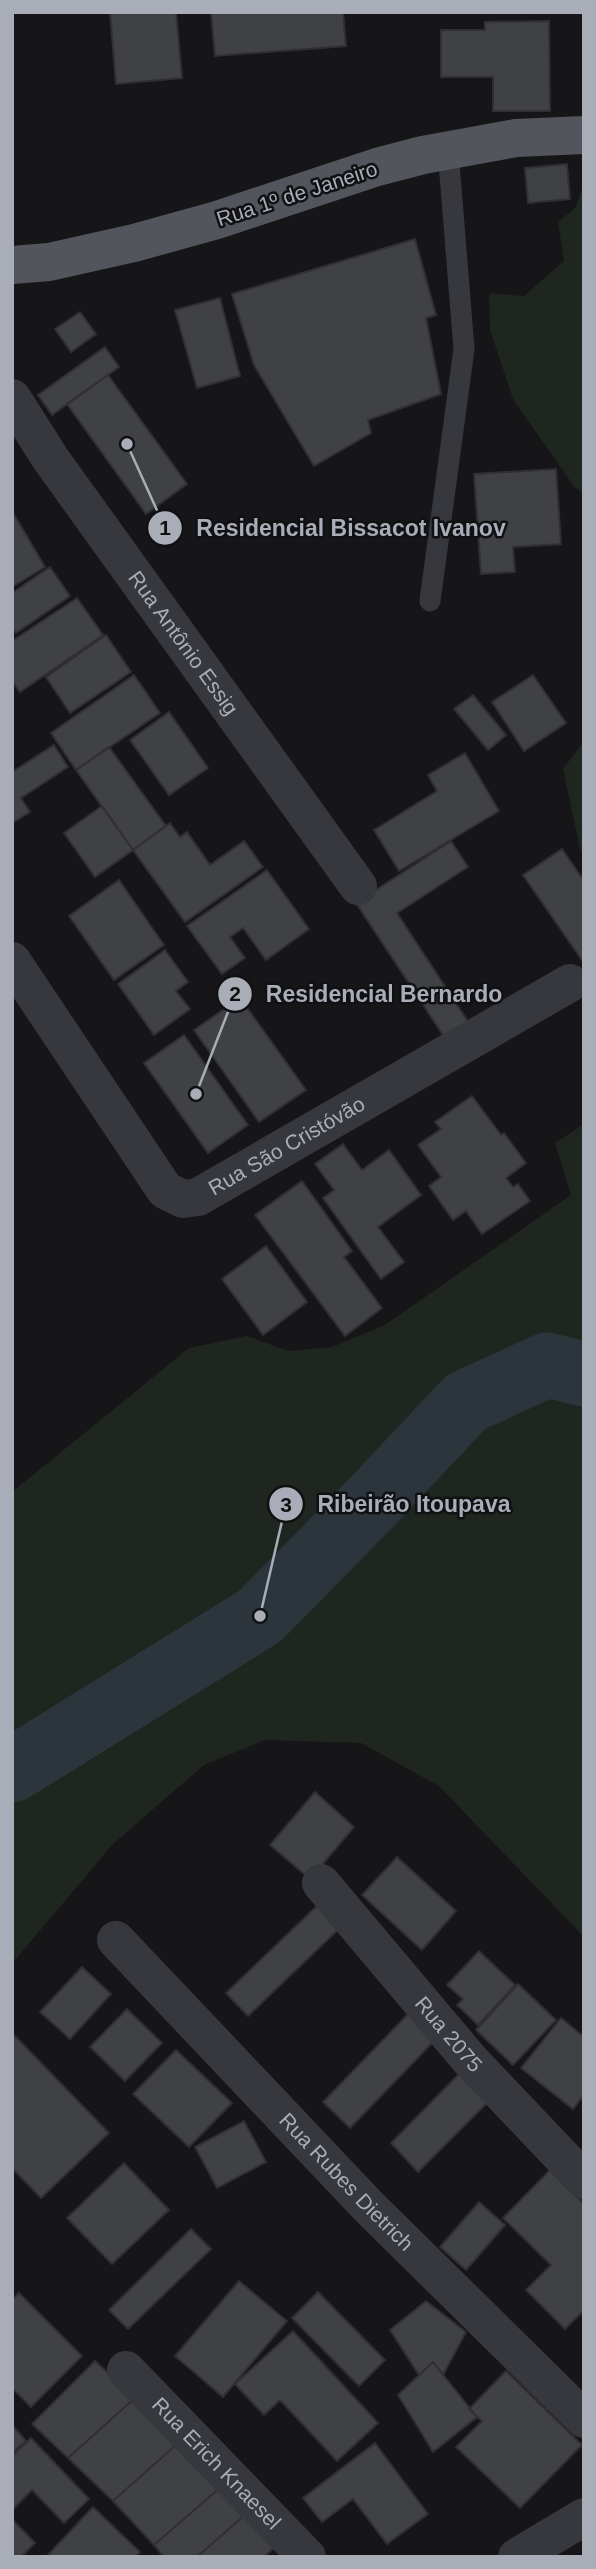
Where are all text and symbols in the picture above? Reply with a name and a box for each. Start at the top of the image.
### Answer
street label: Rua 1º de Janeiro [214,157,380,230]
callout: Residencial Bissacot Ivanov [148,506,520,550]
text: Residencial Bissacot Ivanov [196,515,506,541]
text: 1 [159,516,171,539]
street label: Rua Antônio Essig [124,566,243,719]
callout: Residencial Bernardo [217,972,517,1016]
text: Residencial Bernardo [266,981,502,1007]
text: 2 [229,982,241,1005]
street label: Rua São Cristóvão [204,1092,369,1199]
callout: Ribeirão Itoupava [268,1482,524,1526]
text: Ribeirão Itoupava [318,1491,511,1517]
text: 3 [280,1493,292,1516]
street label: Rua 2075 [411,1992,487,2076]
street label: Rua Rubes Dietrich [275,2108,418,2255]
street label: Rua Erich Knaesel [148,2393,286,2534]

